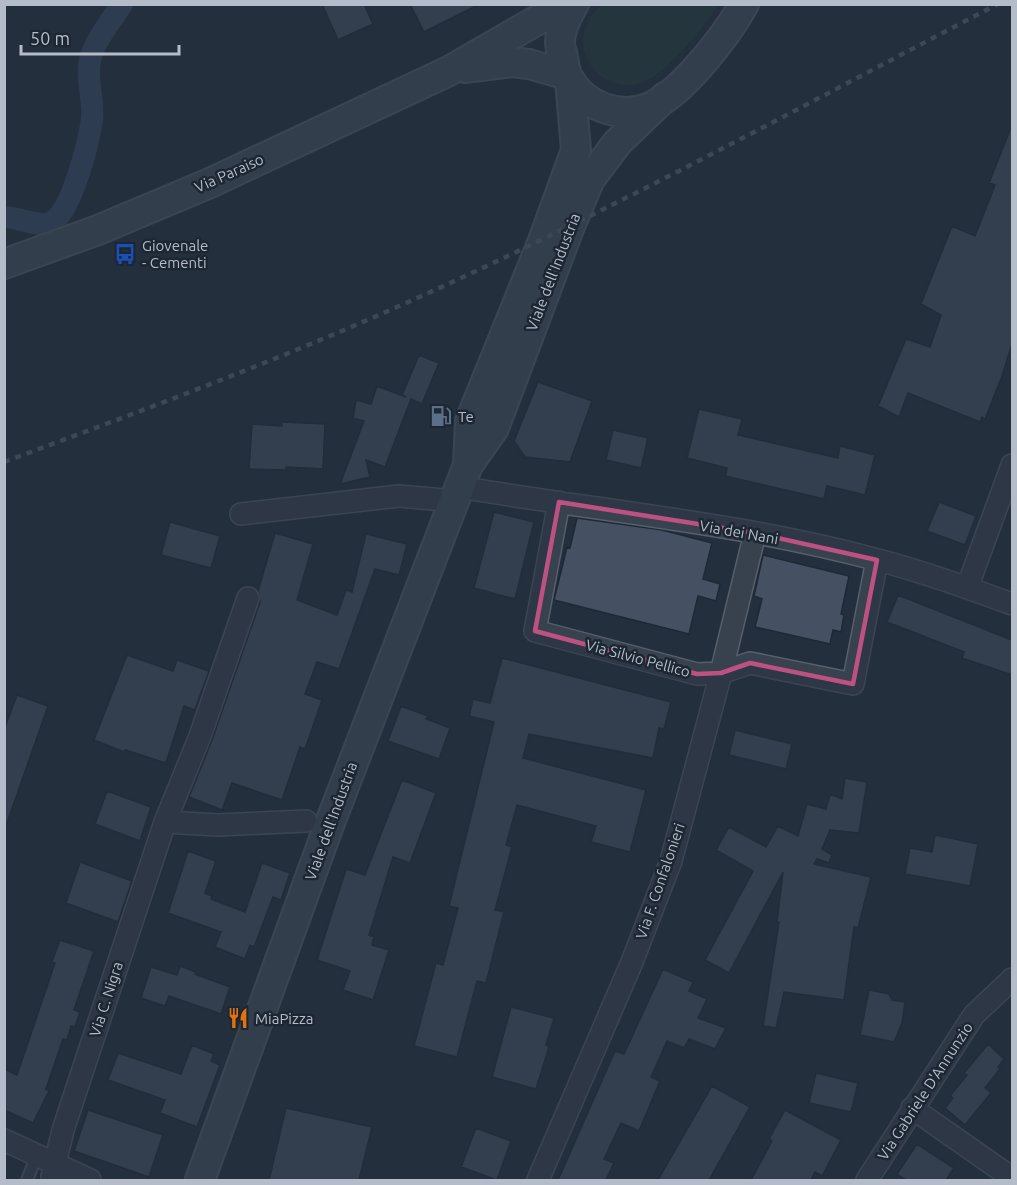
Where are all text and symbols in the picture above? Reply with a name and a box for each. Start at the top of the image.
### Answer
scale bar [21,18,178,56]
text: 50 m [30,28,70,48]
street label: Via Paraiso [192,150,266,196]
street label: Viale dell'Industria [523,211,583,333]
place label: Giovenale - Cementi [142,237,208,271]
bus stop icon: Giovenale - Cementi [113,242,137,266]
fuel station icon: Te [429,404,453,428]
place label: Te [458,408,474,425]
street label: Via dei Nani [698,517,780,547]
street label: Via Silvio Pellico [584,636,692,680]
street label: Viale dell'Industria [302,759,360,883]
street label: Via F. Confalonieri [632,821,688,941]
street label: Via C. Nigra [86,959,126,1039]
restaurant icon: MiaPizza [226,1006,250,1030]
place label: MiaPizza [255,1010,314,1027]
street label: Via Gabriele D'Annunzio [874,1019,976,1163]

